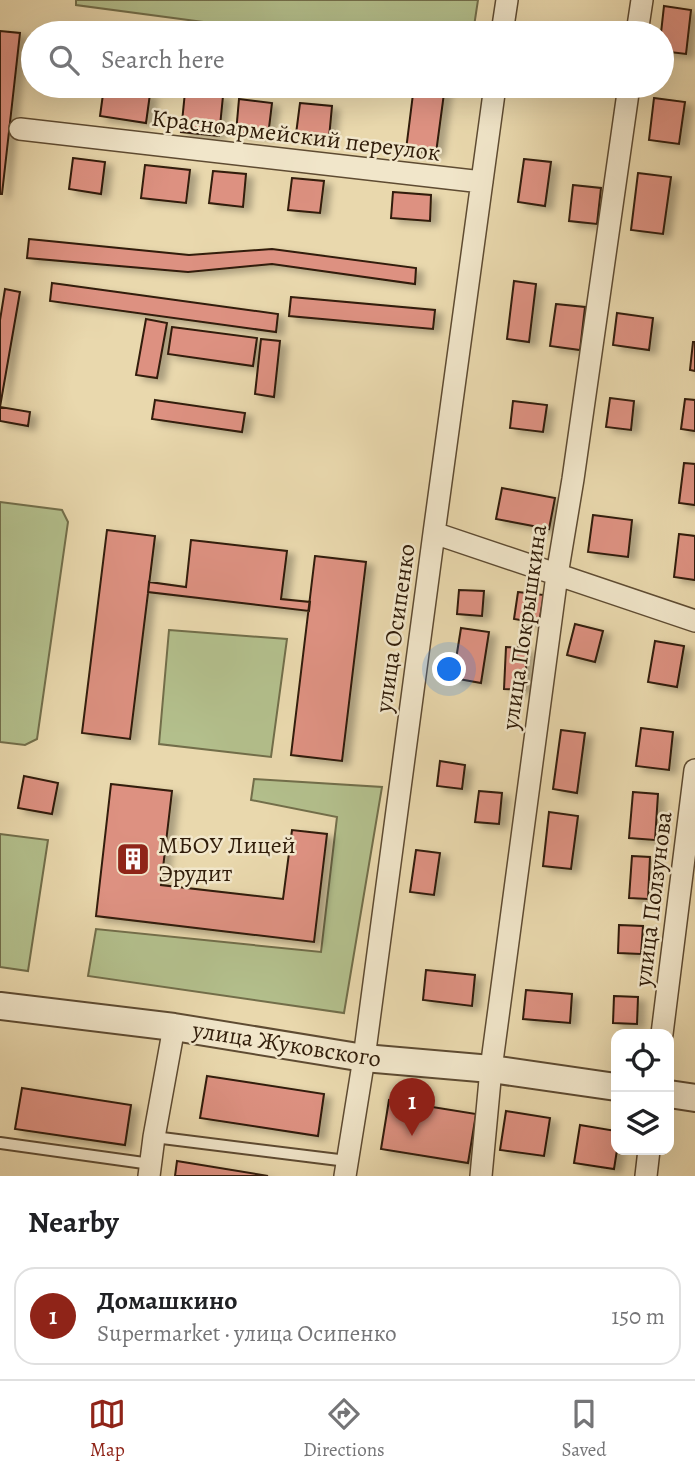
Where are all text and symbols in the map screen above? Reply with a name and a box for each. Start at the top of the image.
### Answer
search box [21,21,674,98]
icon: search [45,41,83,79]
text: Search here [101,42,225,77]
street label: Красноармейский переулок [150,101,442,169]
street label: улица Покрышкина [494,522,554,733]
street label: улица Осипенко [367,542,423,715]
your location [432,652,466,686]
street label: улица Ползунова [626,810,680,989]
place label: МБОУ Лицей Эрудит [158,829,296,889]
building icon: МБОУ Лицей Эрудит [114,840,152,878]
street label: улица Жуковского [190,1013,383,1075]
map controls [611,1029,674,1155]
button: locate [611,1029,674,1092]
pin: 1 [389,1078,435,1136]
button: layers [611,1092,674,1155]
text: Nearby [28,1202,119,1242]
text: Домашкино [97,1283,237,1318]
text: 1 [49,1301,57,1332]
text: 150 m [611,1301,665,1332]
text: Supermarket · улица Осипенко [97,1318,397,1349]
tab: Map [88,1395,126,1463]
tab: Directions [303,1395,385,1463]
tab: Saved [562,1395,607,1463]

